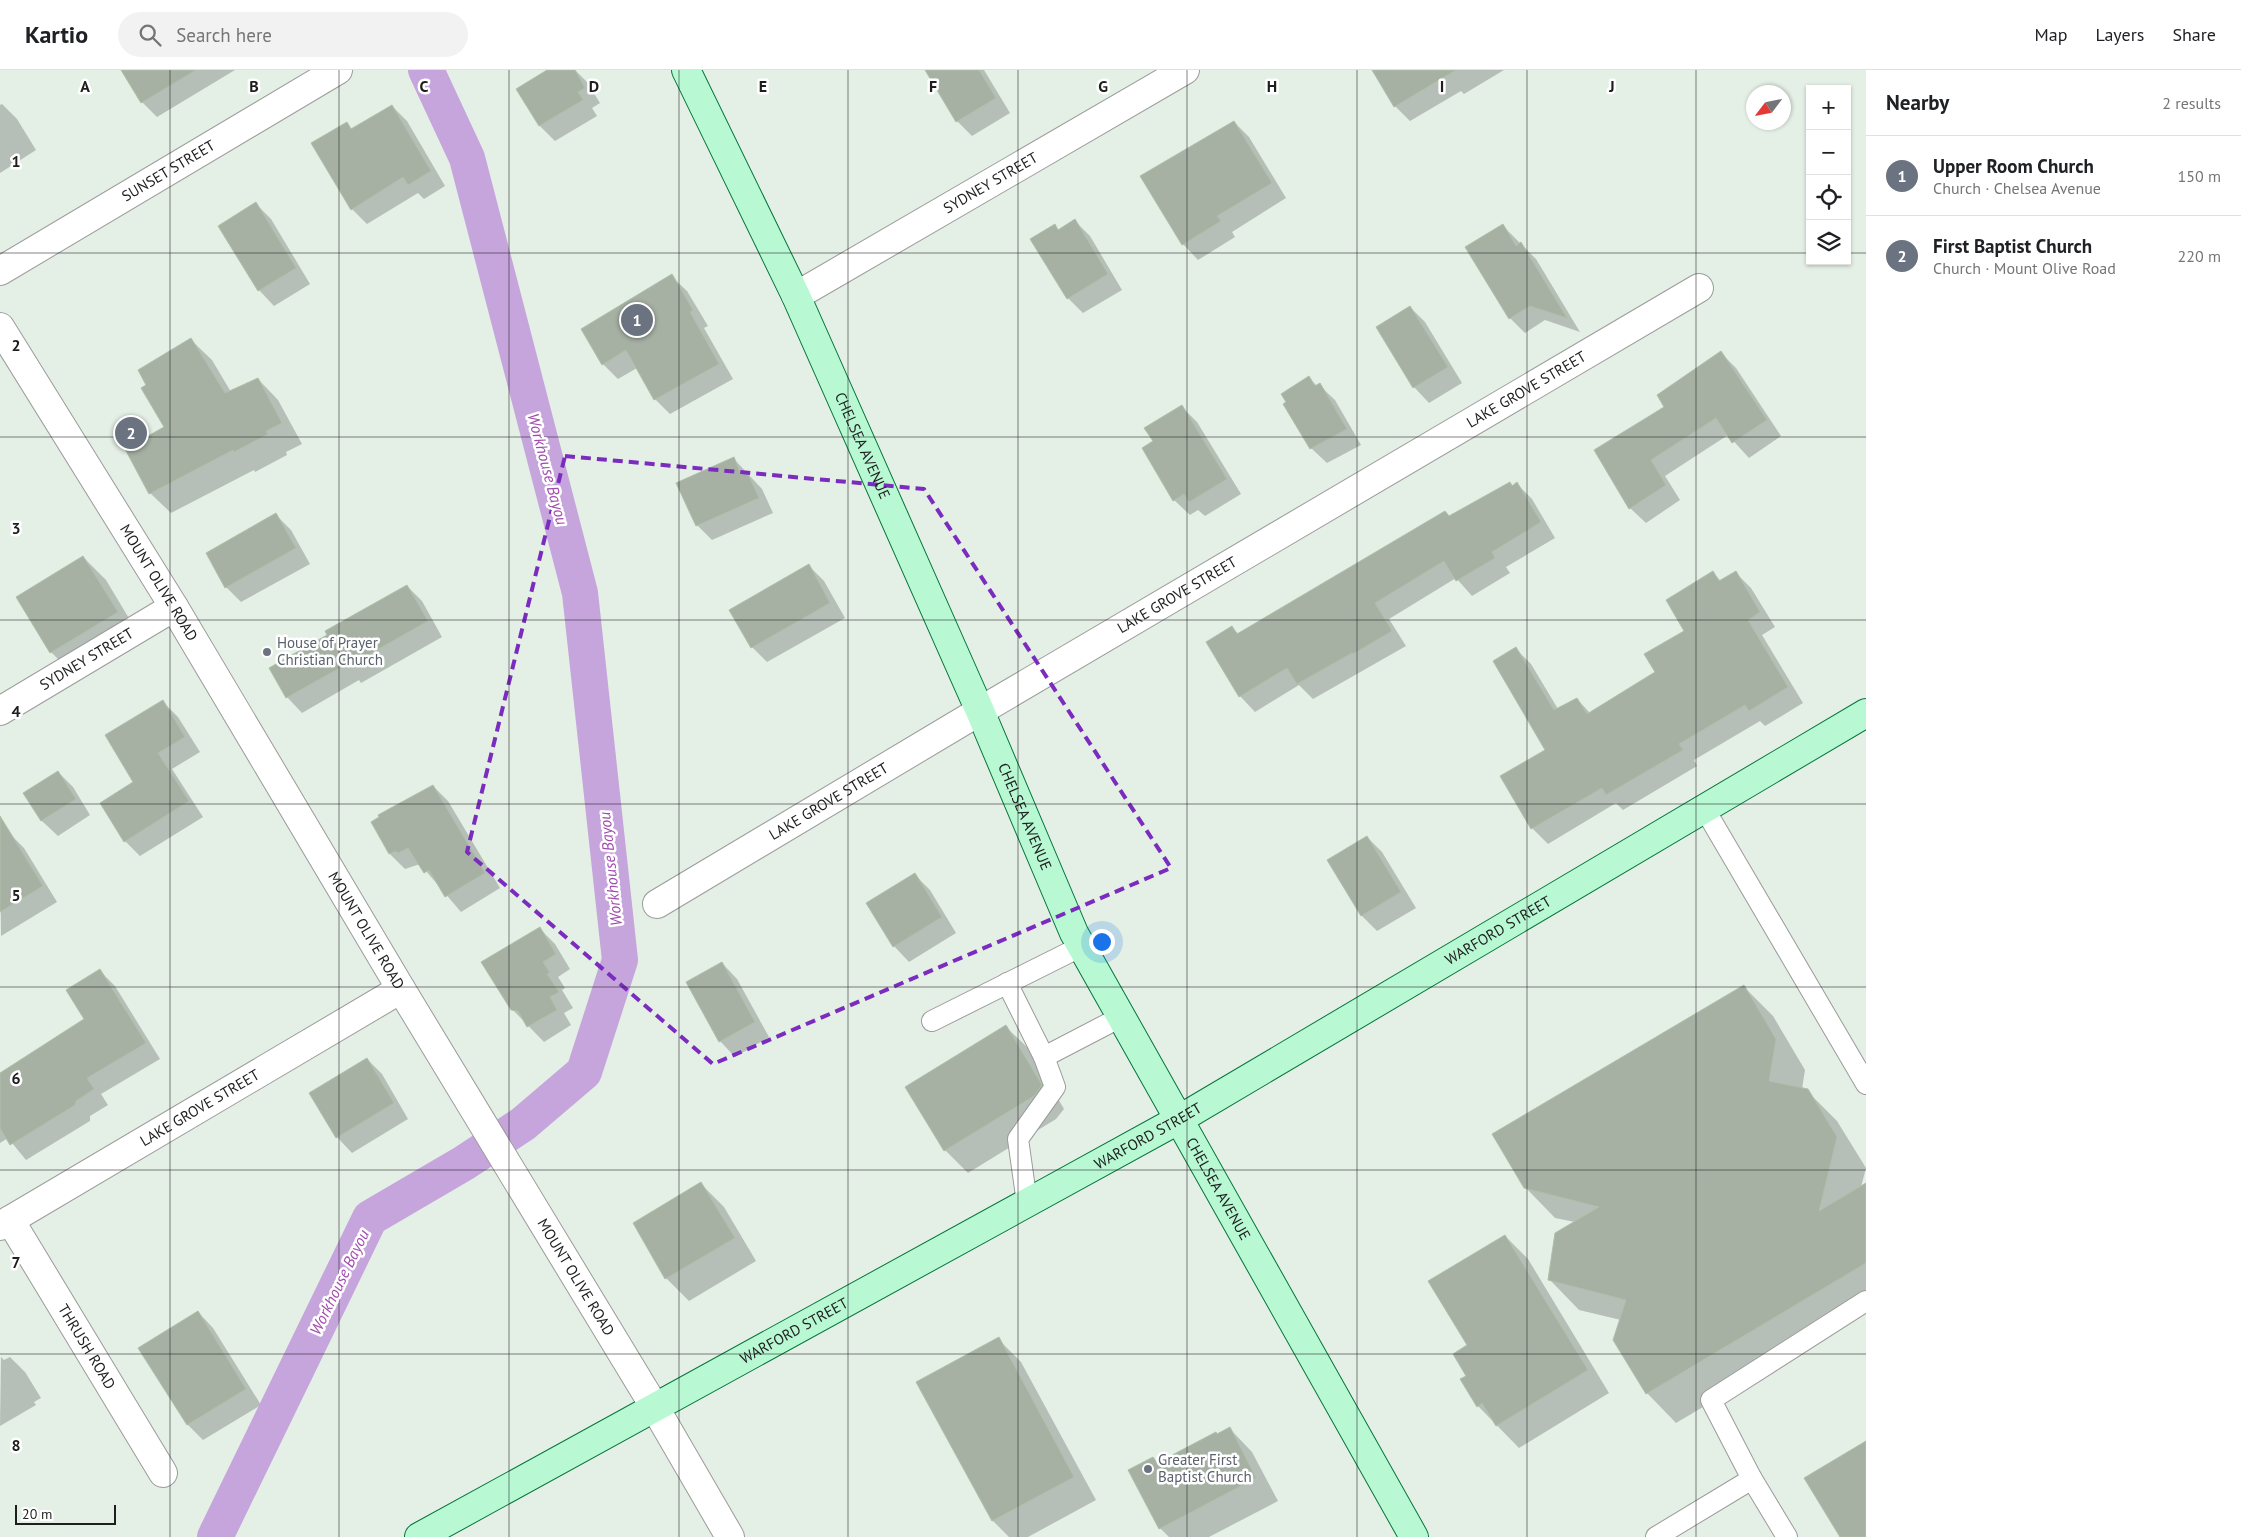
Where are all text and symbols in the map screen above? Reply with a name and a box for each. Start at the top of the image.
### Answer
search box [118,12,468,57]
text: Kartio [25,19,88,50]
icon: search [136,21,164,49]
text: Search here [176,23,272,47]
text: Map [2035,23,2067,46]
text: Layers [2095,23,2144,46]
text: Share [2172,23,2216,46]
text: A [80,76,90,96]
text: B [249,76,259,96]
text: C [420,76,429,96]
text: D [589,76,599,96]
text: E [759,76,767,96]
text: F [929,76,937,96]
text: G [1098,76,1108,96]
text: H [1267,76,1277,96]
text: I [1440,76,1444,96]
text: J [1608,76,1615,96]
north arrow [1746,85,1791,130]
map controls [1806,85,1851,265]
button: + [1806,85,1851,130]
text: Nearby [1886,89,1949,116]
text: 2 results [2162,93,2221,113]
button: − [1806,130,1851,175]
street label: SUNSET STREET [118,135,219,205]
street label: SYDNEY STREET [940,147,1041,217]
text: 1 [11,151,21,171]
text: Upper Room Church [1933,154,2094,178]
text: 1 [1897,166,1907,186]
text: 150 m [2178,166,2221,186]
button: locate [1806,175,1851,220]
text: Church · Chelsea Avenue [1933,178,2101,198]
button: layers [1806,220,1851,265]
text: First Baptist Church [1933,234,2092,258]
text: 2 [1897,246,1907,266]
text: 220 m [2178,246,2221,266]
text: Church · Mount Olive Road [1933,258,2116,278]
pin: 1 [621,301,653,339]
text: 2 [11,335,21,355]
street label: LAKE GROVE STREET [1463,346,1590,432]
street label: CHELSEA AVENUE [831,389,895,502]
water label: Workhouse Bayou [523,411,573,527]
pin: 2 [115,414,147,452]
text: 3 [11,518,21,538]
street label: MOUNT OLIVE ROAD [116,521,202,644]
street label: LAKE GROVE STREET [1114,552,1241,637]
street label: SYDNEY STREET [36,623,137,694]
place label: House of Prayer Christian Church [277,633,383,669]
marker: House of Prayer Christian Church [261,646,273,658]
text: 4 [11,701,21,721]
street label: LAKE GROVE STREET [765,758,892,844]
street label: CHELSEA AVENUE [994,760,1056,873]
water label: Workhouse Bayou [594,811,626,927]
street label: MOUNT OLIVE ROAD [324,868,409,993]
text: 5 [11,885,21,905]
street label: WARFORD STREET [1441,891,1555,969]
your location [1089,929,1115,955]
street label: LAKE GROVE STREET [136,1065,263,1150]
text: 6 [11,1068,21,1088]
street label: WARFORD STREET [1091,1098,1206,1173]
street label: CHELSEA AVENUE [1182,1134,1255,1243]
street label: MOUNT OLIVE ROAD [533,1215,619,1339]
water label: Workhouse Bayou [305,1226,373,1338]
text: 7 [11,1252,21,1272]
street label: WARFORD STREET [737,1293,852,1368]
street label: THRUSH ROAD [54,1300,120,1392]
text: 8 [11,1435,21,1455]
place label: Greater First Baptist Church [1158,1450,1252,1486]
marker: Greater First Baptist Church [1142,1463,1154,1475]
scale bar [15,1502,116,1525]
text: 20 m [22,1505,52,1523]

